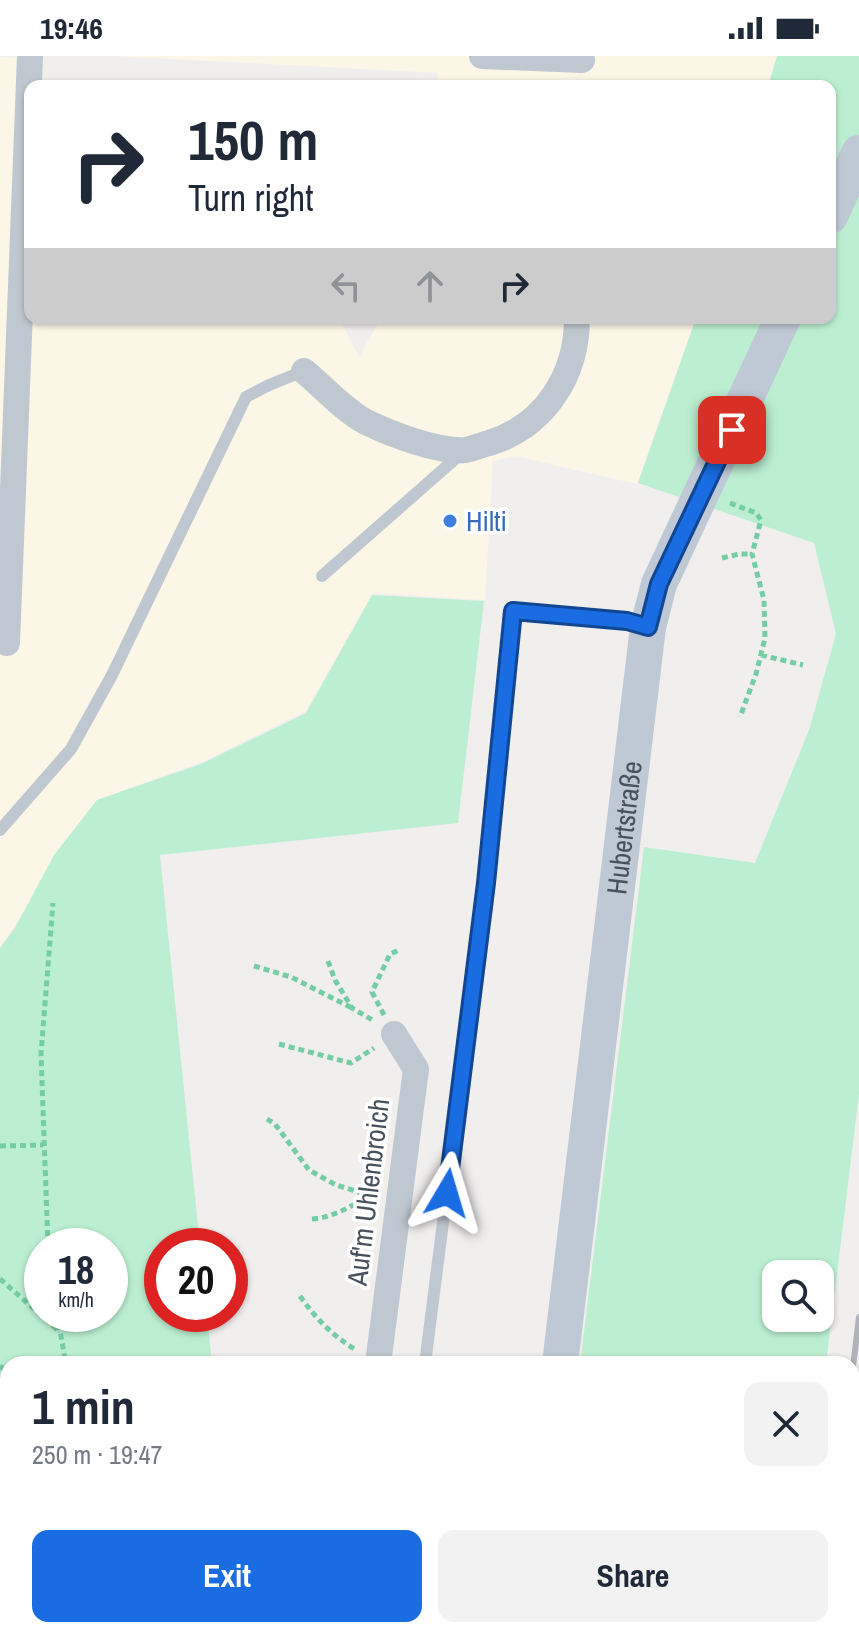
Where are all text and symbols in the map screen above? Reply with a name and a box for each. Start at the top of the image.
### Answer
text: 19:46 [40,8,103,48]
text: 150 m [188,102,318,177]
icon: right [56,112,160,216]
text: Turn right [188,174,313,222]
icon: left [324,264,368,308]
icon: ahead [408,264,452,308]
icon: right [492,264,536,308]
pin [698,396,766,464]
icon: arrive [710,408,754,452]
place label: Hilti [466,502,507,540]
marker: Hilti [441,512,459,530]
street label: Hubertstraße [597,759,651,897]
street label: Auf'm Uhlenbroich [338,1096,398,1289]
position arrow [405,1151,489,1235]
speed limit sign: 20 [144,1228,248,1332]
text: 18 [58,1243,94,1296]
map controls [762,1260,834,1332]
button: search [762,1260,834,1332]
text: km/h [58,1286,94,1313]
text: 1 min [32,1374,135,1439]
button: close [744,1382,828,1466]
text: 250 m · 19:47 [32,1437,162,1472]
button: Exit [32,1530,422,1622]
button: Share [438,1530,828,1622]

